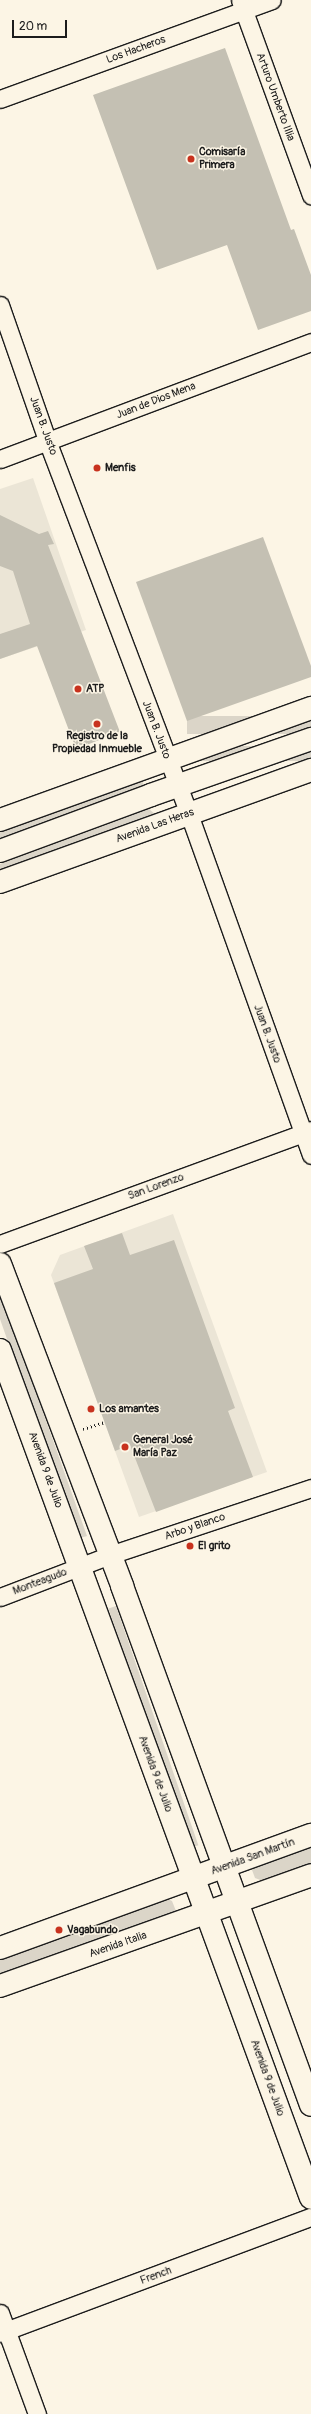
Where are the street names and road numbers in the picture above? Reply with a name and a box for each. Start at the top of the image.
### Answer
street label: Los Hacheros [105,33,167,67]
street label: Arturo Umberto Illia [253,51,297,143]
street label: Juan de Dios Mena [114,380,198,422]
street label: Juan B. Justo [26,395,60,457]
street label: Juan B. Justo [139,699,173,761]
street label: Avenida Las Heras [114,806,196,846]
street label: Juan B. Justo [250,1003,284,1065]
street label: San Lorenzo [126,1171,186,1203]
street label: Avenida 9 de Julio [25,1430,65,1510]
street label: Arbo y Blanco [163,1510,227,1544]
street label: Monteagudo [11,1566,69,1598]
street label: Avenida 9 de Julio [135,1734,175,1814]
street label: Avenida San Martín [209,1836,297,1878]
street label: Avenida Italia [87,1929,149,1961]
street label: Avenida 9 de Julio [247,2038,287,2118]
street label: French [138,2264,174,2288]

